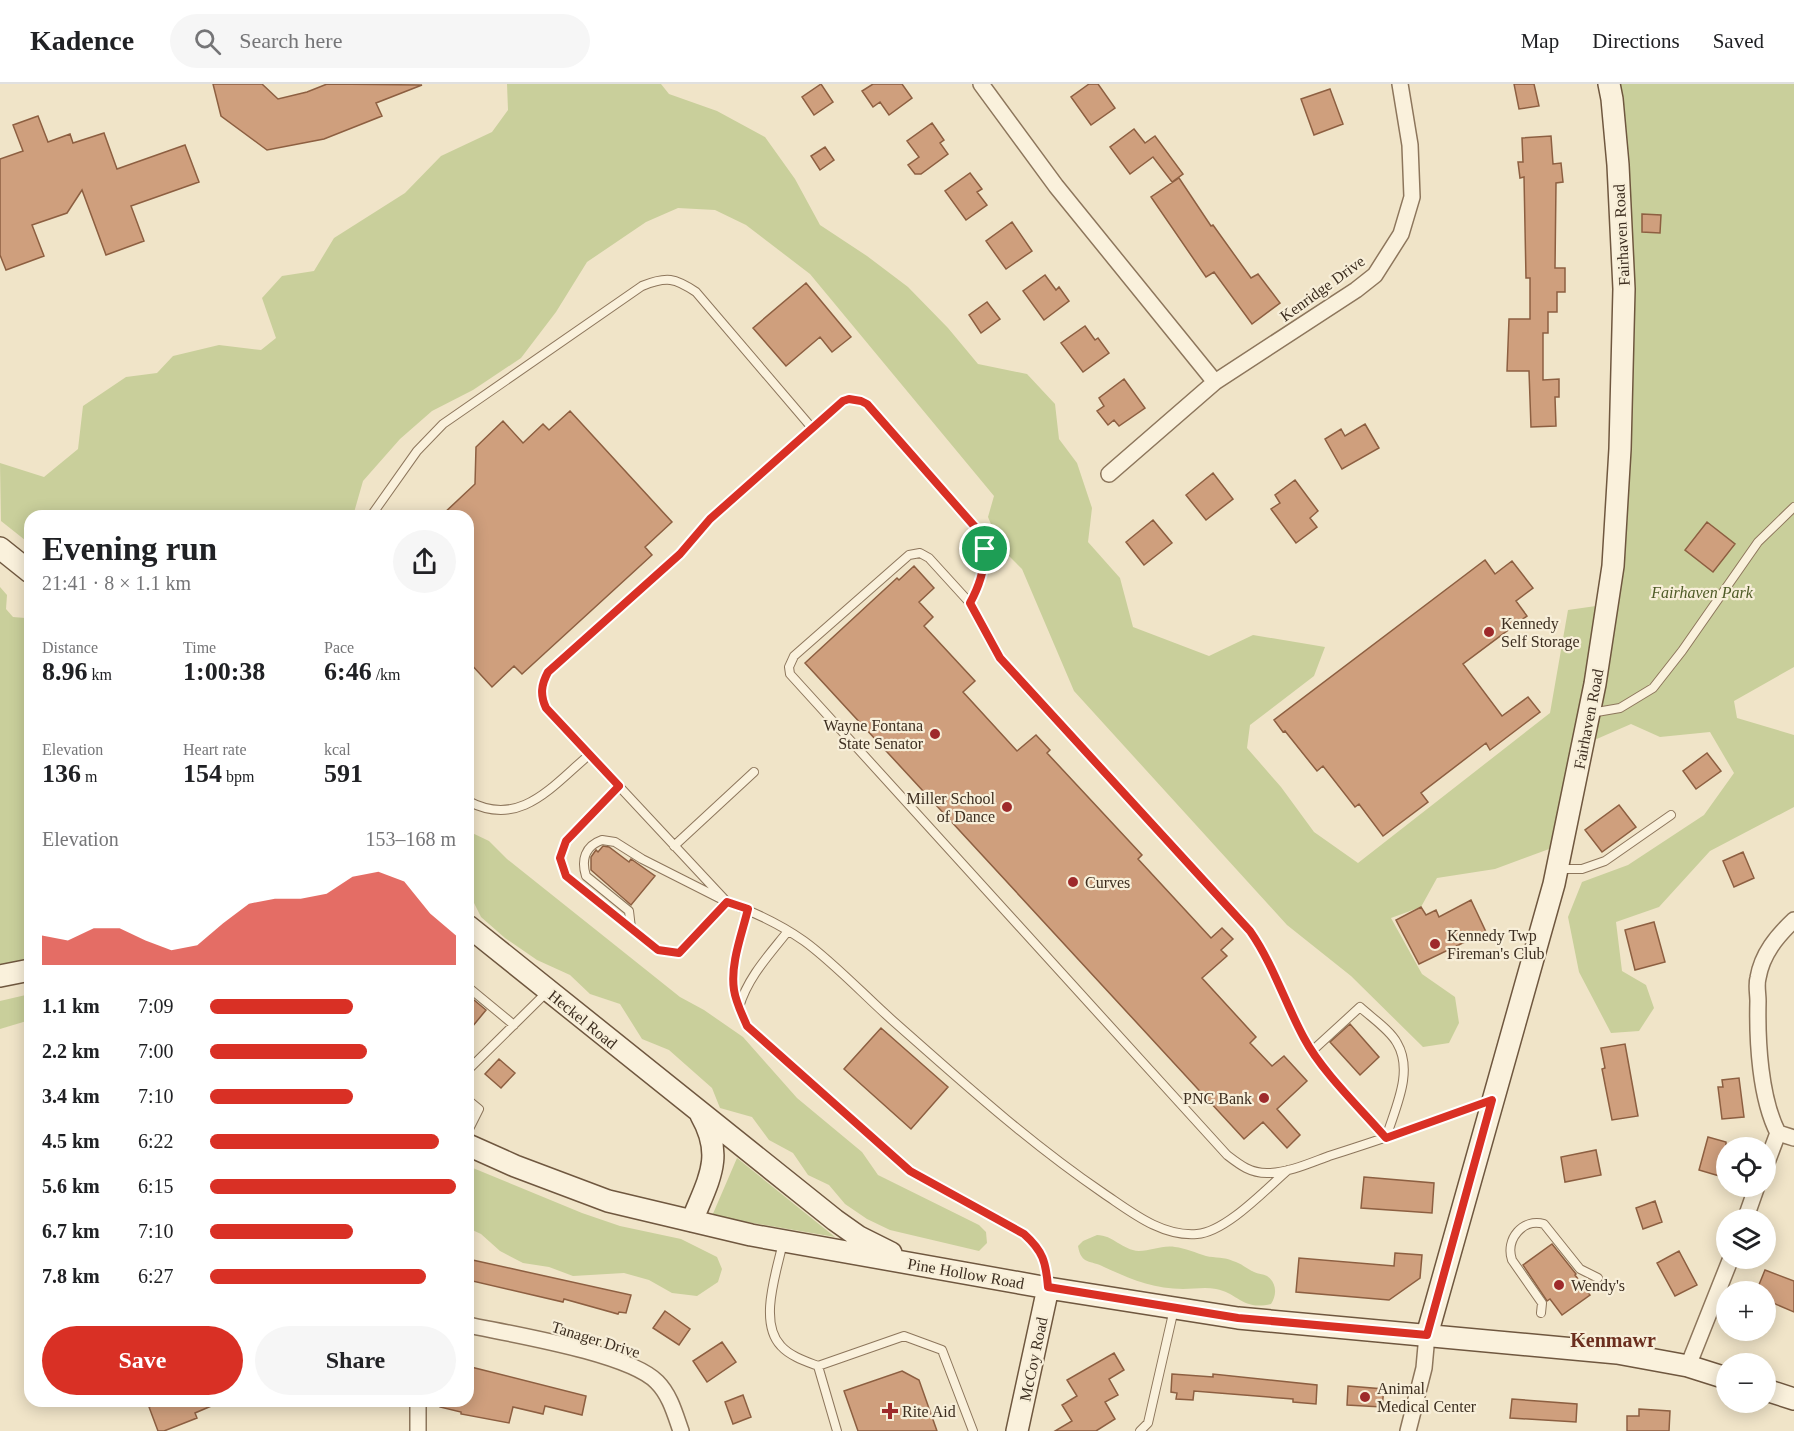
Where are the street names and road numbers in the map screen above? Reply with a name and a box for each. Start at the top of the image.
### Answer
street label: Fairhaven Road [1610,184,1633,286]
street label: Kenridge Drive [1277,252,1368,325]
street label: Fairhaven Road [1570,668,1607,771]
street label: Heckel Road [545,987,620,1052]
street label: Pine Hollow Road [906,1255,1026,1292]
street label: McCoy Road [1016,1315,1052,1403]
street label: Tanager Drive [549,1318,642,1362]

